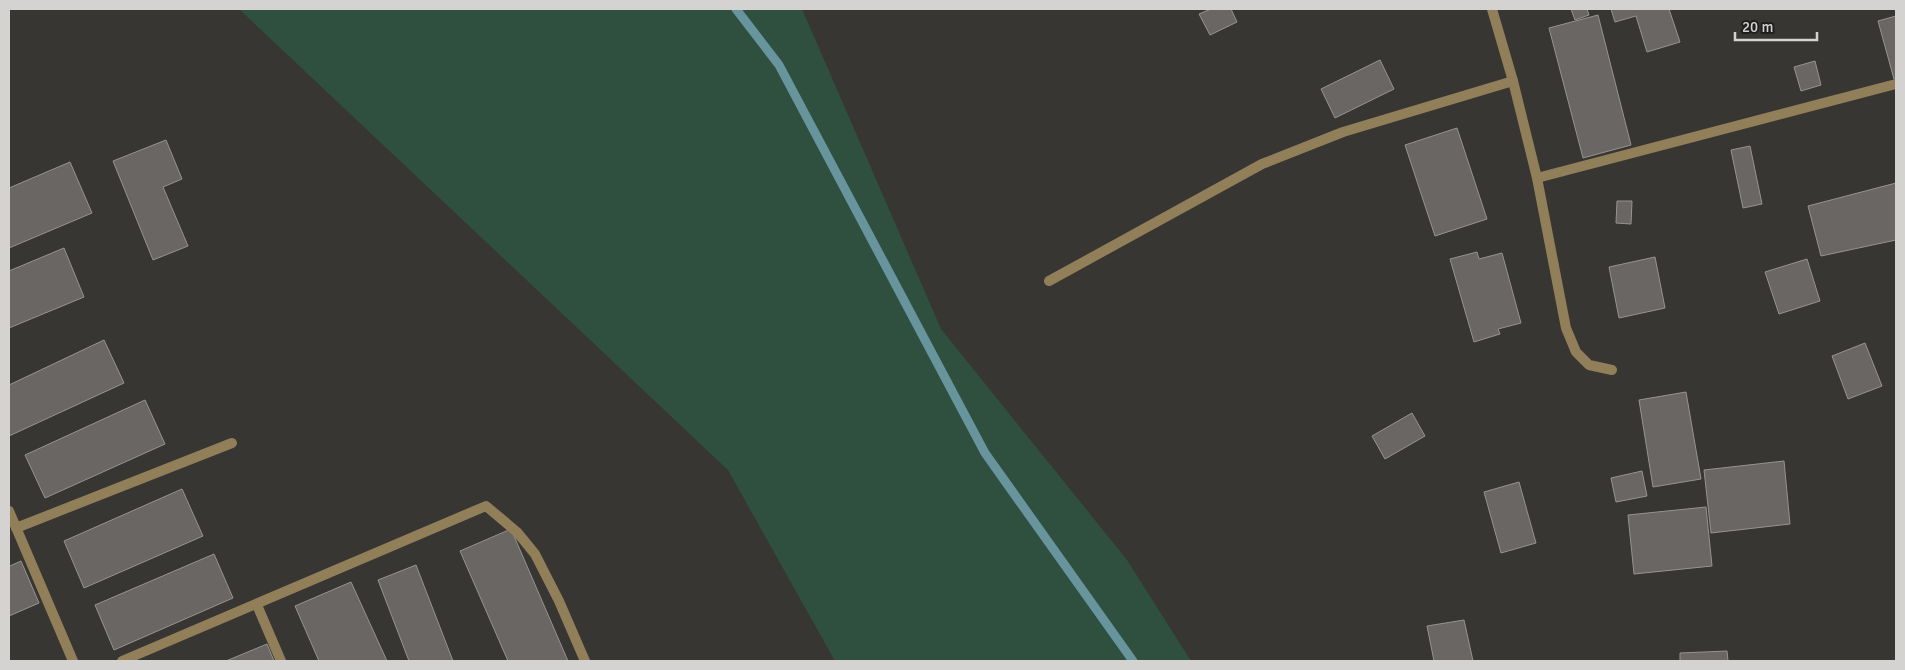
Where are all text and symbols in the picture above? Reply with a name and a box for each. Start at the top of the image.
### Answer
scale bar [1735,10,1818,42]
text: 20 m [1742,18,1773,36]

